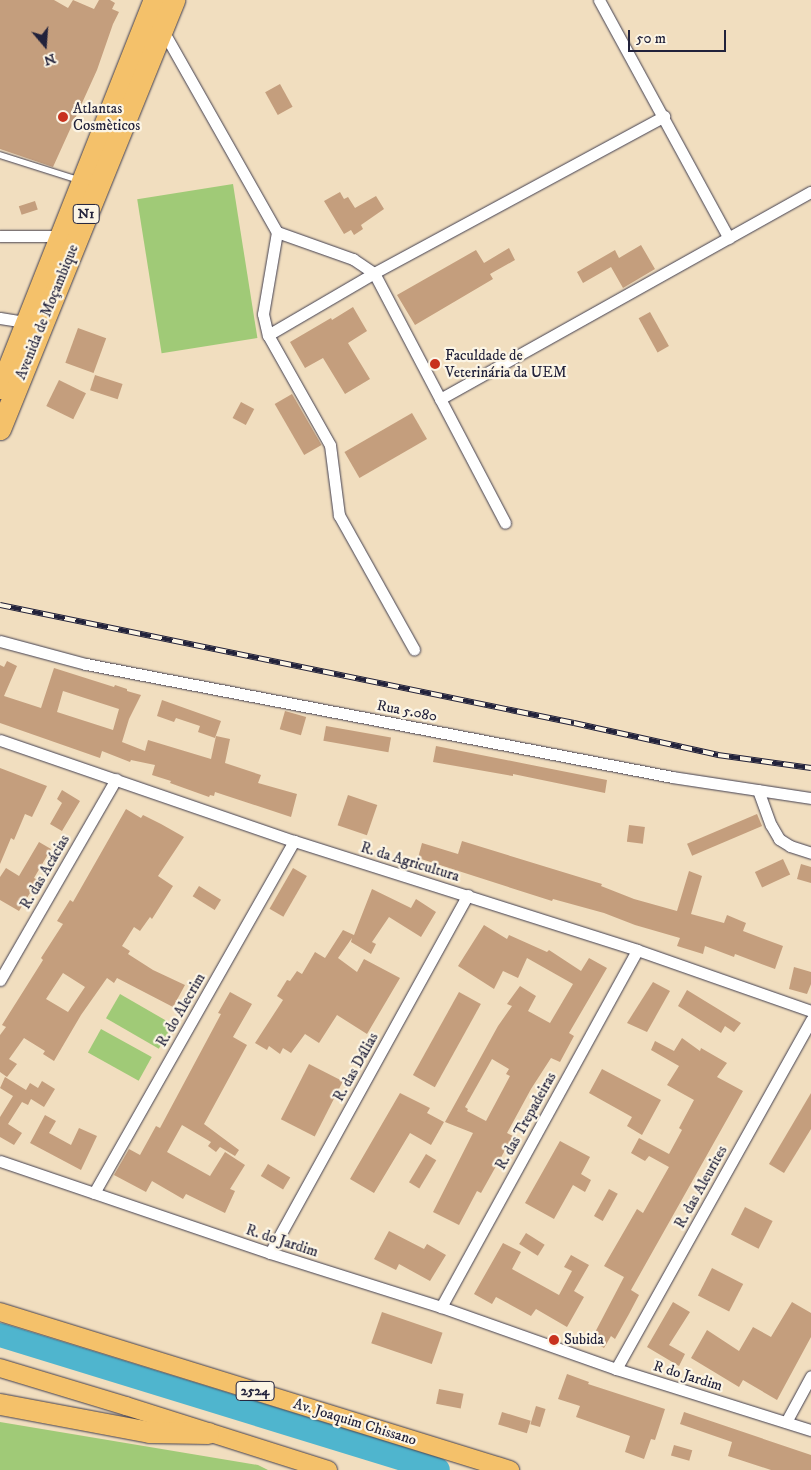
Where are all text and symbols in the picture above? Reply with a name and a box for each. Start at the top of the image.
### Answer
north arrow [20,20,70,70]
scale bar [631,20,728,52]
text: 50 m [636,29,666,48]
text: N [41,49,58,70]
place label: Atlantas Cosmèticos [73,99,140,134]
marker: Atlantas Cosmèticos [57,111,69,123]
road number: N1 [72,202,100,225]
street label: Avenida de Moçambique [12,242,82,382]
place label: Faculdade de Veterinária da UEM [445,346,567,381]
marker: Faculdade de Veterinária da UEM [429,358,441,370]
street label: Rua 5.080 [375,696,439,726]
street label: R. das Acácias [16,832,74,912]
street label: R. da Agricultura [358,838,462,886]
street label: R. do Alecrim [153,970,209,1050]
street label: R. das Dálias [330,1029,382,1105]
street label: R. das Trepadeiras [492,1069,560,1173]
street label: R. das Aleurites [671,1143,731,1231]
street label: R. do Jardim [244,1221,320,1261]
place label: Subida [564,1331,604,1349]
marker: Subida [548,1334,560,1346]
street label: R do Jardim [651,1357,725,1395]
road number: 2524 [235,1380,275,1402]
street label: Av. Joaquim Chissano [291,1395,419,1449]

